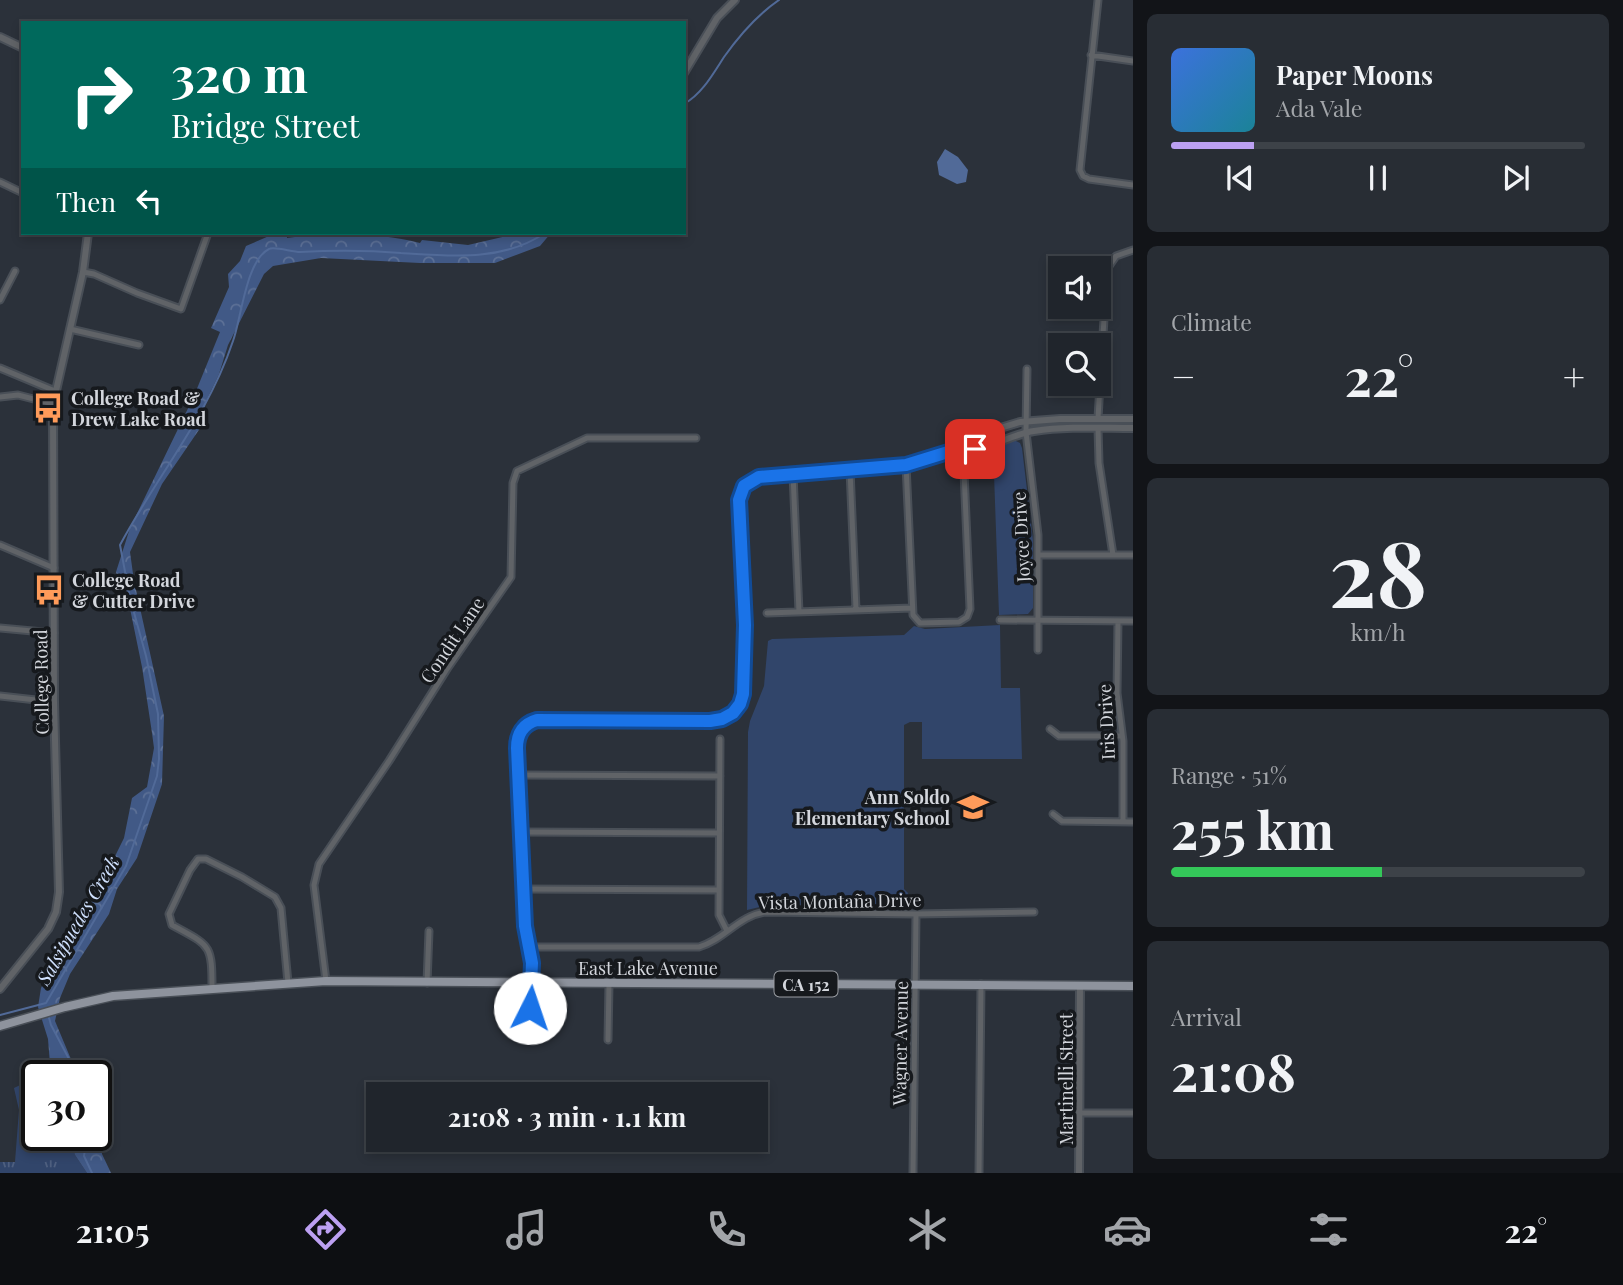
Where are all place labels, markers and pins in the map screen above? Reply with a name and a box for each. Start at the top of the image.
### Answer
place label: College Road & Drew Lake Road [71,386,207,431]
bus stop icon: College Road & Drew Lake Road [31,391,65,425]
pin [945,419,1005,479]
place label: College Road & Cutter Drive [72,568,195,613]
bus stop icon: College Road & Cutter Drive [32,573,66,607]
place label: Ann Soldo Elementary School [795,785,950,830]
school or university icon: Ann Soldo Elementary School [956,790,990,824]

